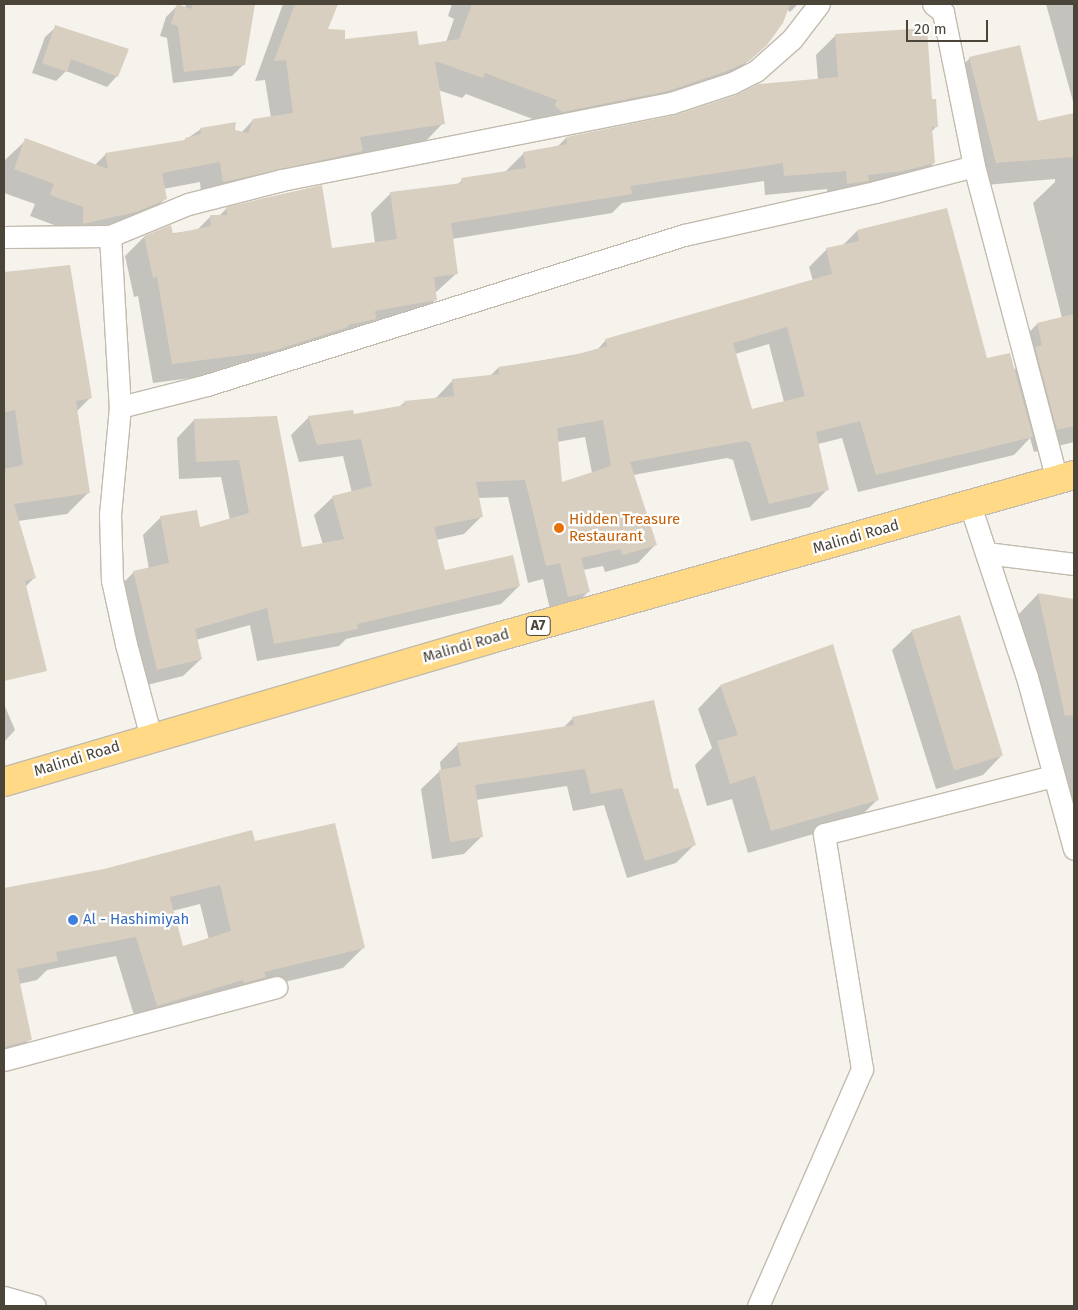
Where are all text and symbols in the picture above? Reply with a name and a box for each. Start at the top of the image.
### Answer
scale bar [908,10,990,42]
text: 20 m [914,20,947,38]
place label: Hidden Treasure Restaurant [569,510,680,545]
street label: Malindi Road [811,516,901,558]
marker: Hidden Treasure Restaurant [553,522,565,534]
road number: A7 [526,614,550,638]
street label: Malindi Road [421,625,511,667]
street label: Malindi Road [32,737,122,781]
place label: Al - Hashimiyah [83,911,189,929]
marker: Al - Hashimiyah [67,914,79,926]

